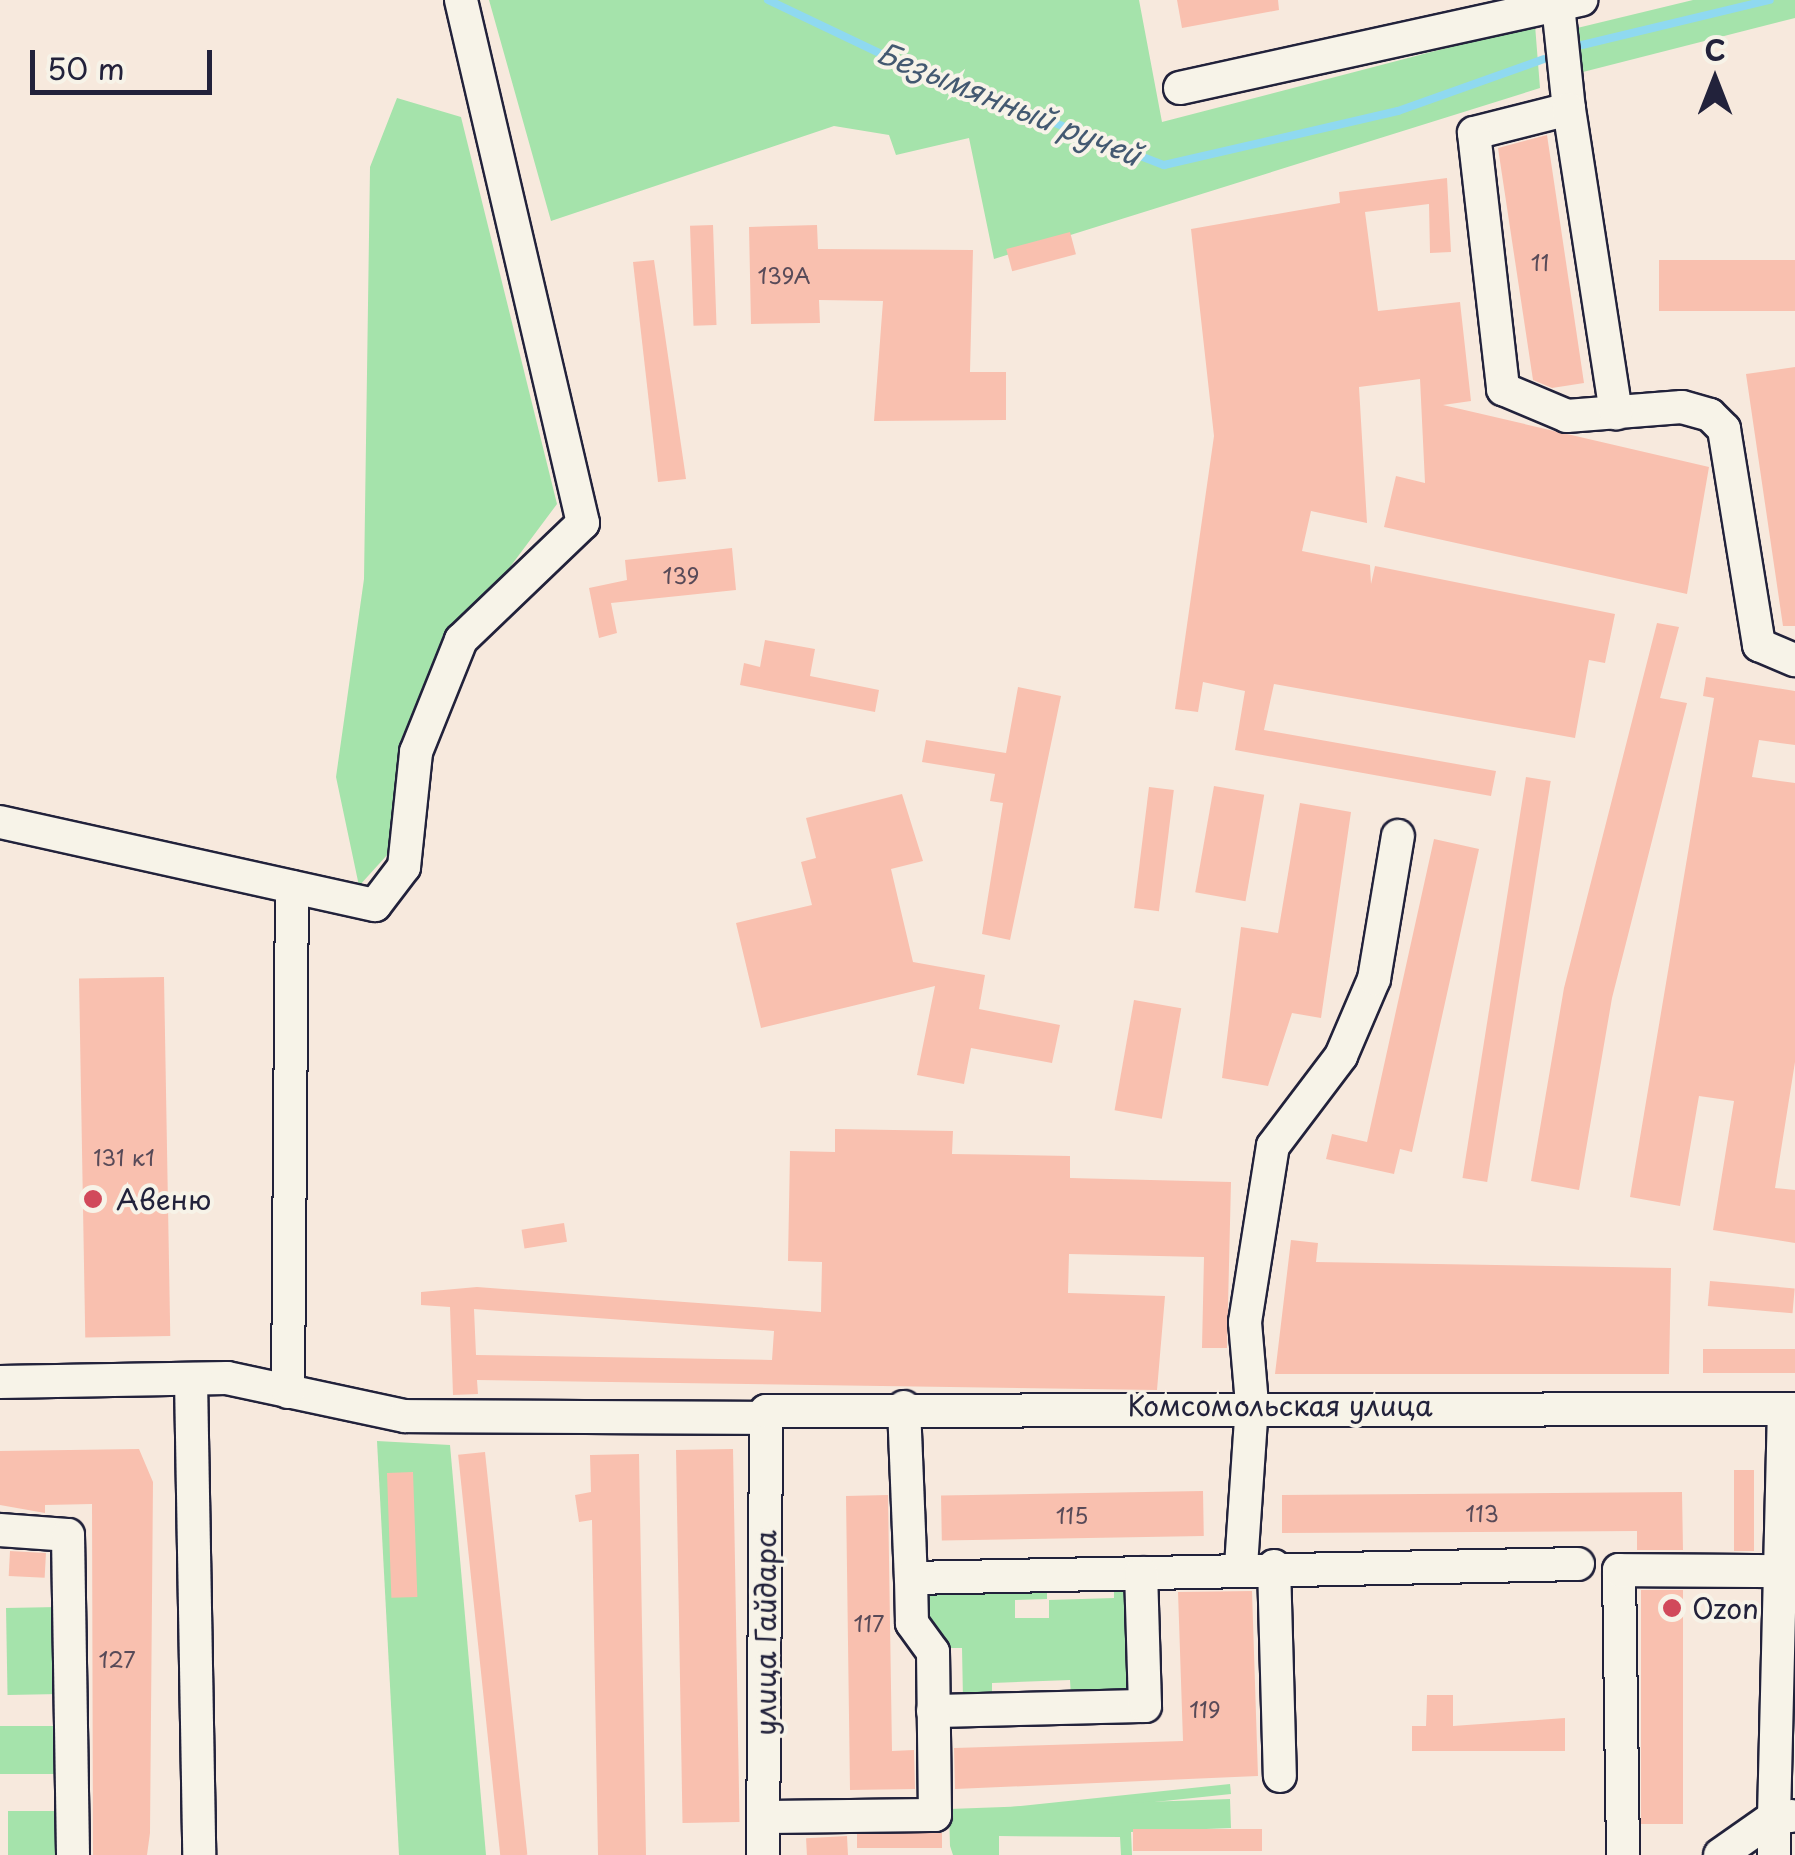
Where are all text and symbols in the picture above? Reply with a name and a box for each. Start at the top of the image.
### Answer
text: С [1704,28,1726,71]
scale bar [35,30,218,92]
north arrow [1665,30,1765,130]
water label: Безымянный ручей [870,33,1148,173]
text: 50 m [47,45,125,90]
house number: 11 [1531,249,1549,275]
house number: 139А [757,262,811,288]
house number: 139 [663,562,699,588]
house number: 131 к1 [93,1144,155,1170]
place label: Авеню [116,1182,211,1216]
marker: Авеню [80,1186,106,1212]
street label: Комсомольская улица [1126,1388,1434,1422]
house number: 113 [1465,1500,1499,1526]
house number: 115 [1056,1502,1088,1528]
street label: улица Гайдара [748,1530,782,1736]
place label: Ozon [1692,1591,1759,1625]
marker: Ozon [1661,1597,1683,1619]
house number: 117 [854,1610,884,1636]
house number: 127 [98,1646,136,1672]
house number: 119 [1189,1696,1221,1722]

